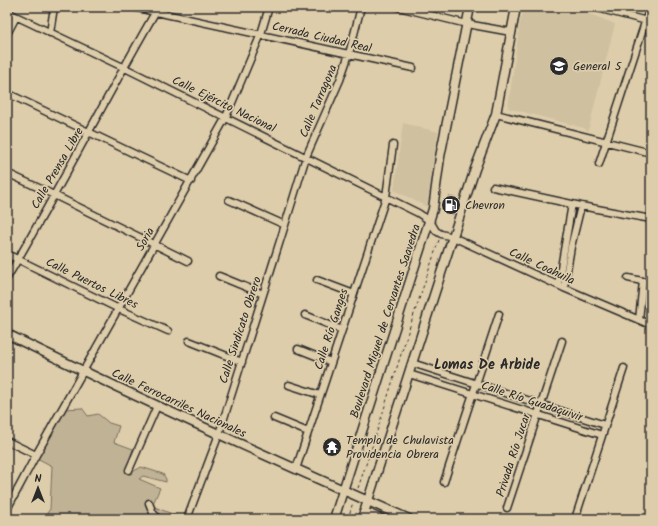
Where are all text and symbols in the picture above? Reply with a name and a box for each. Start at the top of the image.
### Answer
street label: Cerrada Ciudad Real [270,17,374,58]
school or university icon: General 5 [548,55,570,77]
place label: General 5 [573,57,623,76]
street label: Calle Tarragona [295,61,343,141]
street label: Calle Ejército Nacional [169,71,279,138]
street label: Calle Prensa Libre [26,123,89,213]
fuel station icon: Chevron [440,194,462,216]
place label: Chevron [465,196,505,215]
street label: Boulevard Miguel de Cervantes Saavedra [345,221,426,421]
street label: Soria [131,224,160,254]
street label: Calle Coahuila [506,243,578,290]
street label: Calle Puertos Libres [42,253,141,314]
street label: Calle Sindicato Obrero [214,274,267,386]
street label: Calle Río Ganges [309,286,354,372]
district label: Lomas De Arbide [434,354,540,376]
street label: Calle Ferrocarriles Nacionales [108,364,249,443]
street label: Calle Río Guadaquivir [479,376,586,427]
street label: Privada Río Jucar [491,410,536,499]
place label: Templo de Chulavista Providencia Obrera [346,431,454,464]
temple icon: Templo de Chulavista Providencia Obrera [321,436,343,458]
north arrow [18,468,58,508]
text: N [35,470,42,488]

